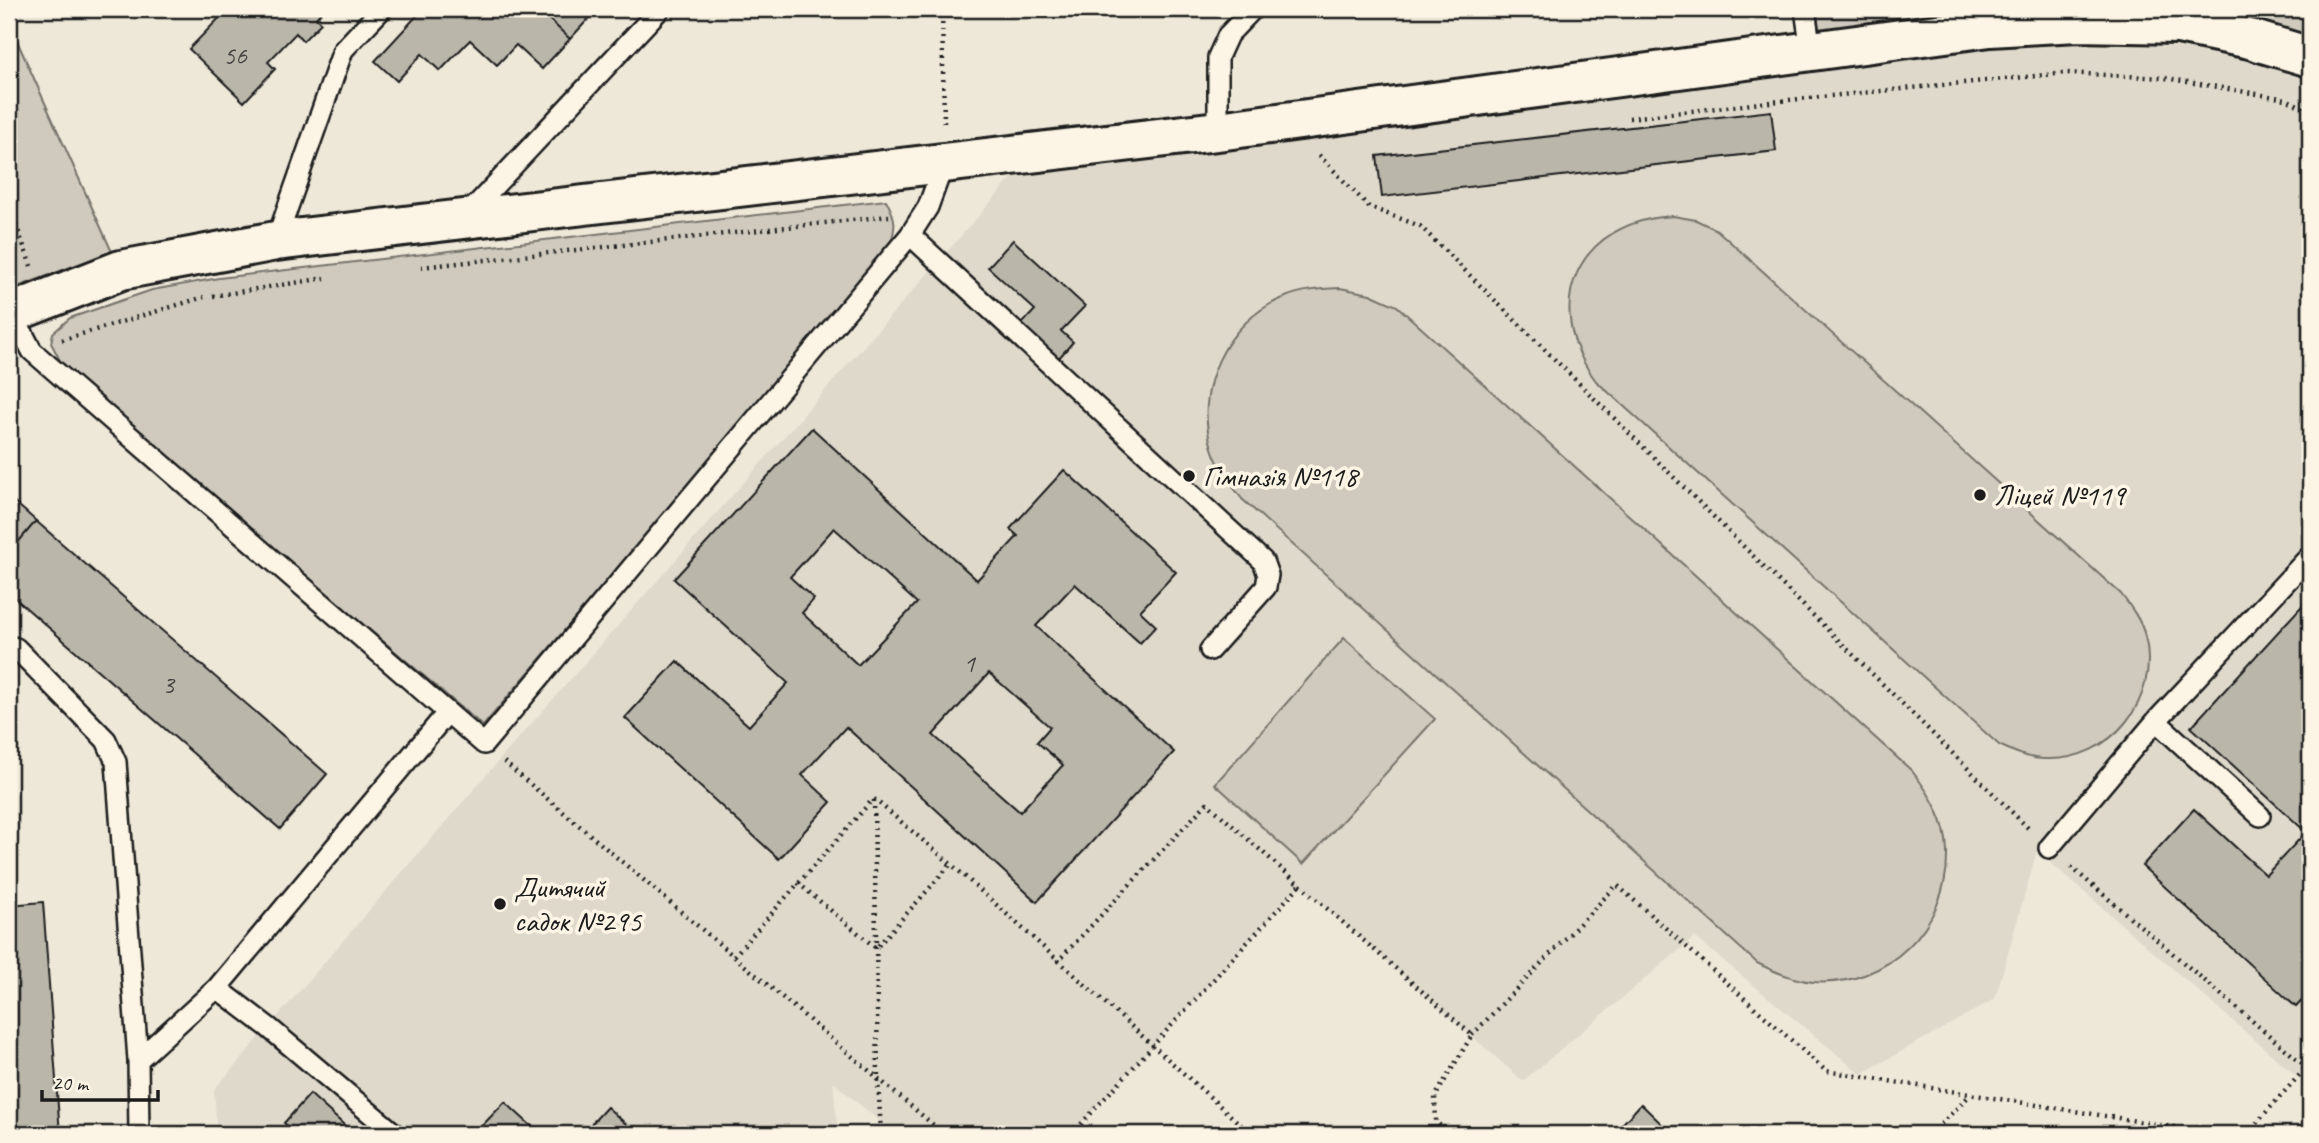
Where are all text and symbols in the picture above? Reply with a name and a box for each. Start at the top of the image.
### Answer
house number: 56 [223,39,248,72]
place label: Гімназія №118 [1203,457,1360,495]
marker: Гімназія №118 [1181,468,1197,484]
place label: Ліцей №119 [1994,476,2127,514]
marker: Ліцей №119 [1972,487,1988,503]
house number: 1 [963,647,976,680]
house number: 3 [162,668,176,701]
place label: Дитячий садок №295 [514,868,643,940]
marker: Дитячий садок №295 [492,896,508,912]
scale bar [42,1059,158,1103]
text: 20 m [52,1070,90,1096]

